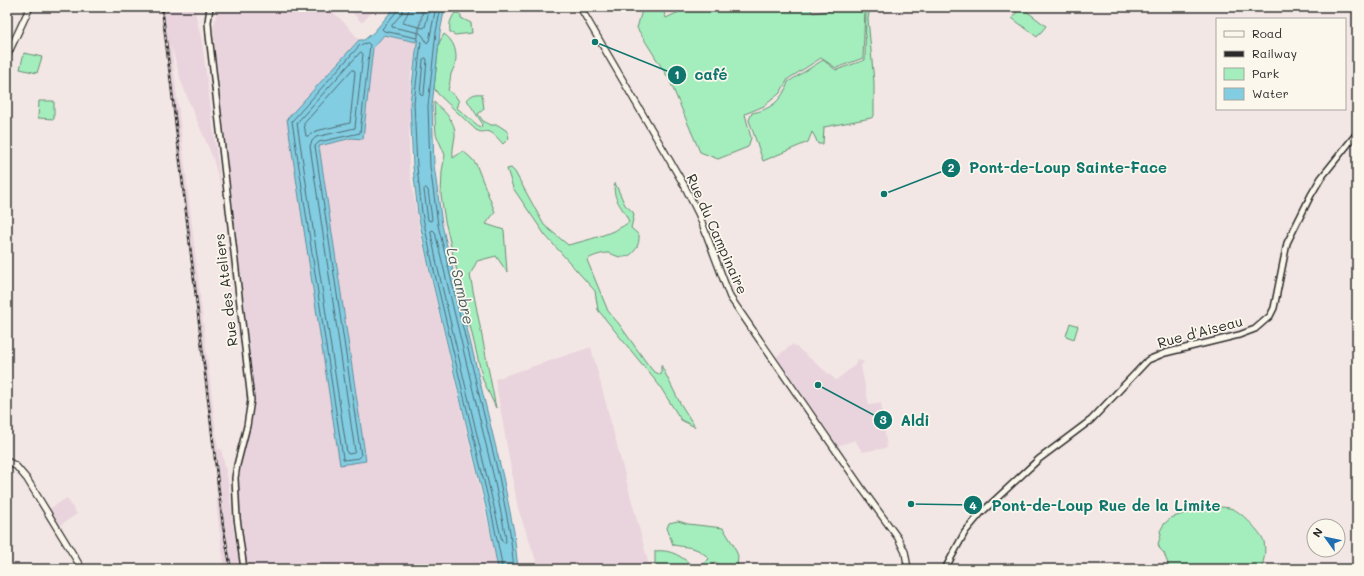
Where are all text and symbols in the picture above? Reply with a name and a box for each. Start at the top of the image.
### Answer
legend [1216,18,1346,110]
text: Road [1252,25,1282,41]
text: Railway [1252,45,1297,61]
callout: café [667,61,736,88]
text: café [695,64,728,84]
text: Park [1252,65,1279,81]
text: 1 [674,66,680,82]
text: Water [1252,85,1289,101]
callout: Pont-de-Loup Sainte-Face [941,154,1175,181]
text: Pont-de-Loup Sainte-Face [969,157,1167,177]
text: 2 [948,159,955,175]
street label: Rue du Campinaire [682,171,753,297]
street label: Rue des Ateliers [209,233,242,348]
water label: La Sambre [442,245,480,326]
street label: Rue d'Aiseau [1155,311,1245,352]
callout: Aldi [873,407,938,434]
text: Aldi [900,410,930,430]
text: 3 [879,411,887,427]
callout: Pont-de-Loup Rue de la Limite [963,492,1228,519]
text: Pont-de-Loup Rue de la Limite [991,495,1221,515]
text: 4 [969,497,977,513]
north arrow [1306,518,1346,558]
text: N [1309,525,1326,540]

